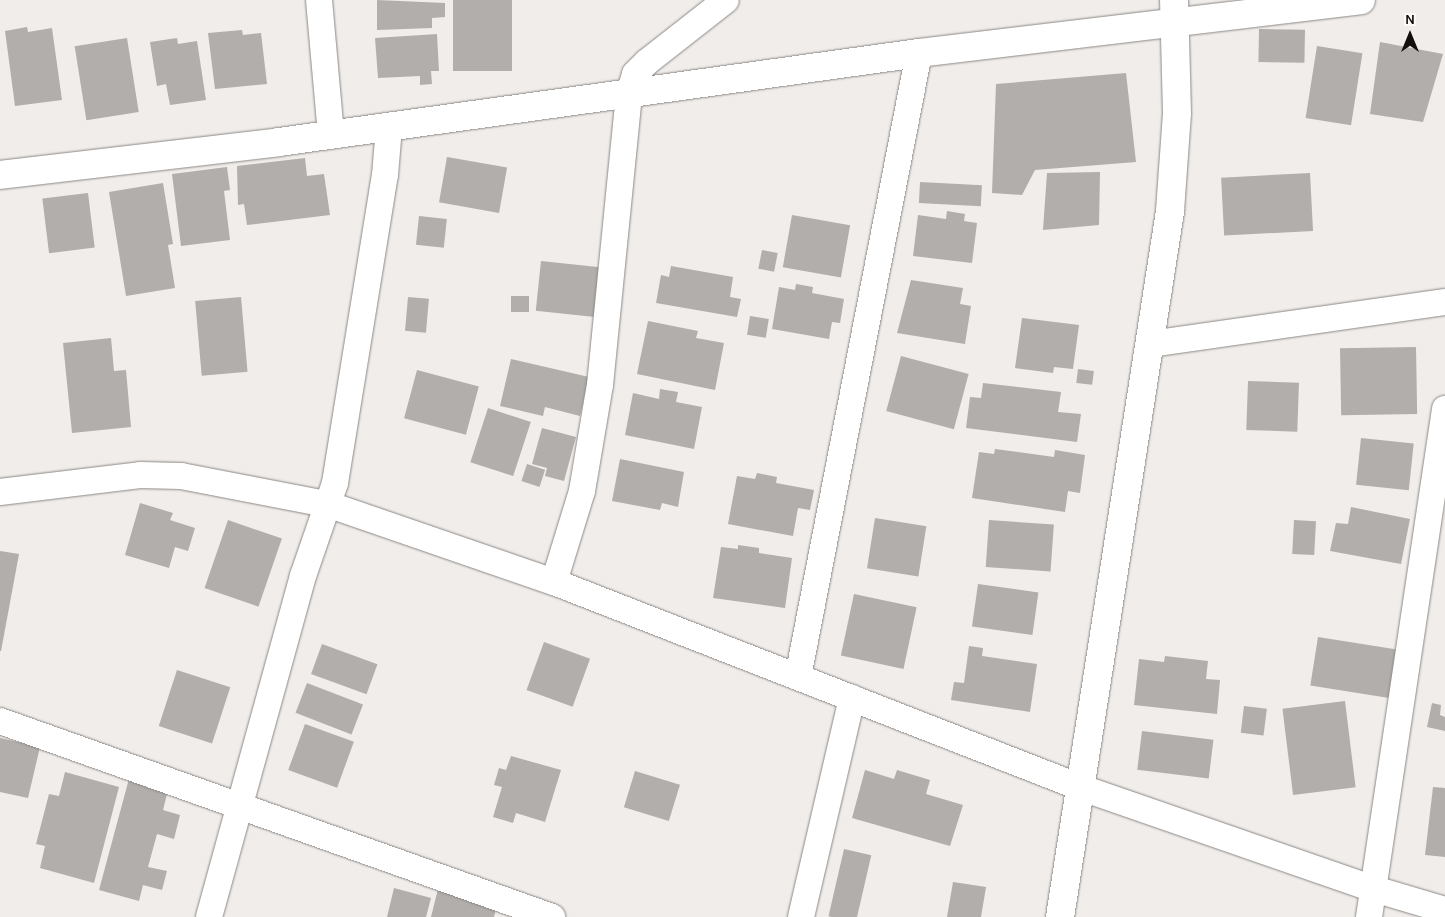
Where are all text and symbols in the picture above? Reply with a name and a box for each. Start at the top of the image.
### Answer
north arrow [1385,10,1435,60]
text: N [1405,11,1415,28]

